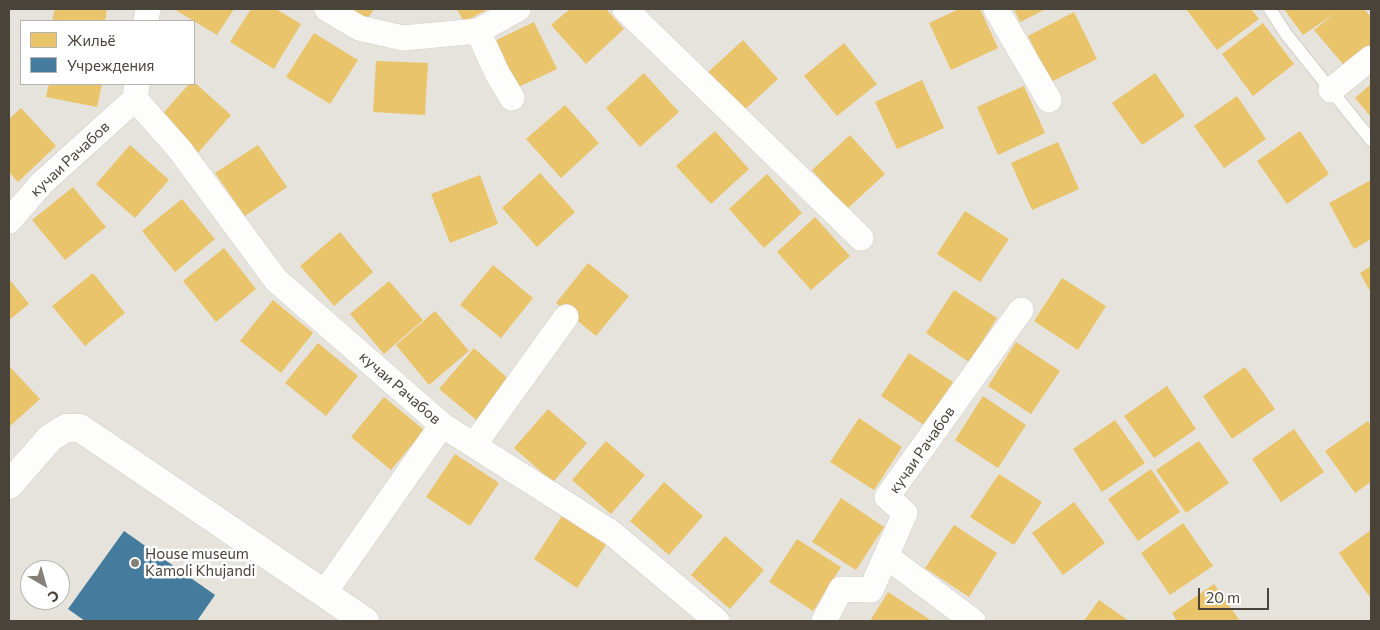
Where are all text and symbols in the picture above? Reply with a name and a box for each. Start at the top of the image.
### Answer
legend [20,20,195,85]
text: Жильё [67,31,115,49]
text: Учреждения [67,56,154,74]
street label: кучаи Рачабов [27,118,113,200]
street label: кучаи Рачабов [356,348,444,428]
street label: кучаи Рачабов [885,403,959,497]
place label: House museum Kamoli Khujandi [145,545,255,580]
marker: House museum Kamoli Khujandi [129,557,141,569]
north arrow [20,560,70,610]
scale bar [1200,578,1271,610]
text: С [45,587,63,606]
text: 20 m [1206,588,1240,606]

